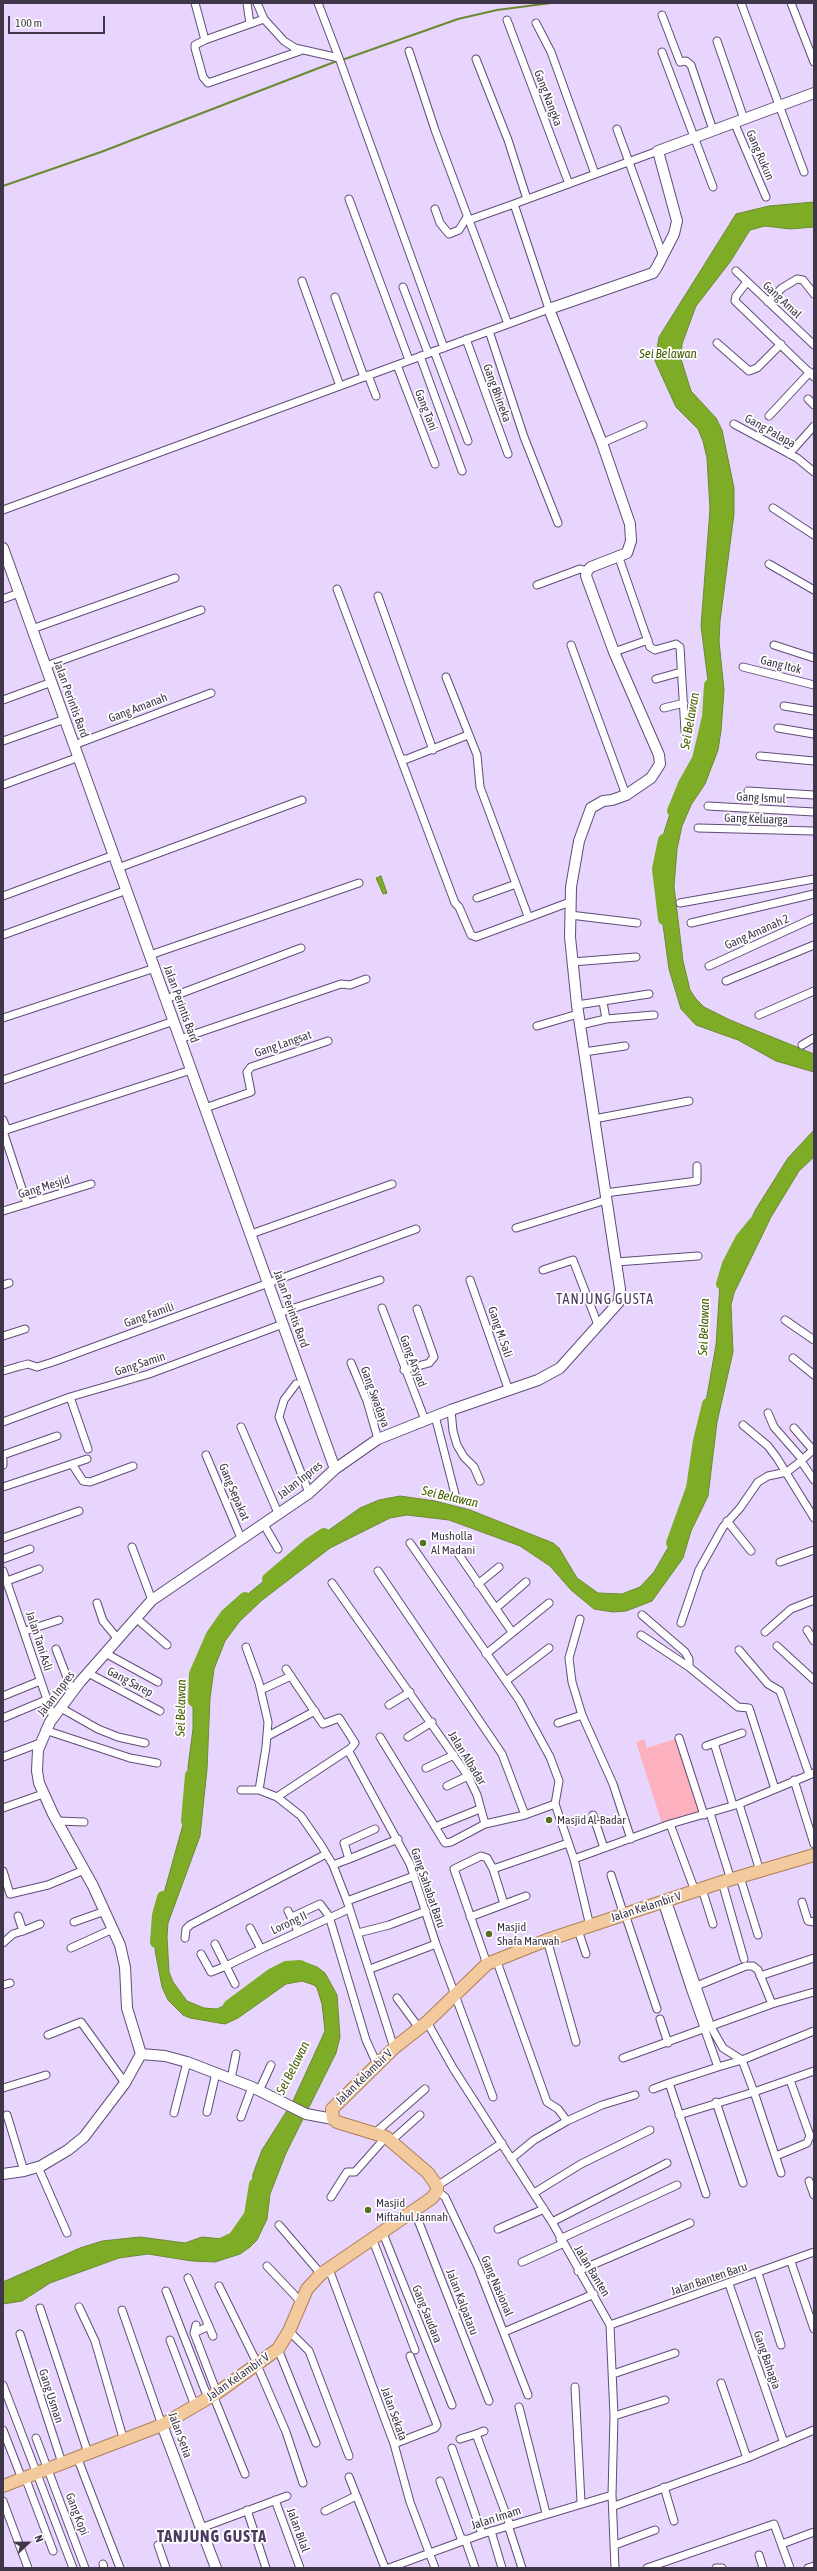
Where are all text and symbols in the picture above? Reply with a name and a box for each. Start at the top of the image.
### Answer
scale bar [10,8,107,34]
text: 100 m [15,16,42,30]
street label: Gang Nangka [531,68,565,128]
street label: Gang Rukun [743,128,777,182]
street label: Gang Amal [760,278,804,322]
water label: Sei Belawan [639,346,697,362]
street label: Gang Bhineka [480,362,514,424]
street label: Gang Tani [412,387,440,433]
street label: Gang Palapa [742,411,798,451]
street label: Gang Itok [759,653,803,677]
street label: Jalan Perintis Bard [50,658,92,740]
street label: Gang Amanah [107,690,169,726]
water label: Sei Belawan [677,691,703,751]
street label: Gang Ismul [736,790,786,806]
street label: Gang Keluarga [724,811,788,827]
street label: Gang Amanah 2 [722,911,792,953]
street label: Jalan Perintis Bard [160,963,202,1045]
street label: Gang Langsat [253,1028,313,1060]
street label: Gang Mesjid [16,1172,72,1202]
street label: Jalan Perintis Bard [270,1268,312,1350]
district label: TANJUNG GUSTA [556,1292,654,1308]
water label: Sei Belawan [695,1298,713,1356]
street label: Gang Famili [122,1299,176,1331]
street label: Gang M. Sali [485,1305,515,1359]
street label: Gang Arsyad [397,1333,429,1389]
street label: Gang Samin [113,1349,167,1379]
street label: Gang Swadaya [357,1365,393,1429]
street label: Jalan Inpres [275,1458,325,1502]
street label: Gang Sepakat [216,1461,252,1523]
water label: Sei Belawan [420,1483,480,1511]
place label: Musholla Al Madani [431,1529,475,1557]
marker: Musholla Al Madani [418,1538,428,1548]
street label: Jalan Tani Asli [23,1609,55,1673]
street label: Gang Sarep [105,1664,155,1700]
street label: Jalan Inpres [34,1668,78,1720]
water label: Sei Belawan [173,1679,189,1737]
street label: Jalan Albadar [445,1728,489,1788]
place label: Masjid Al-Badar [557,1813,626,1827]
marker: Masjid Al-Badar [544,1815,554,1825]
street label: Gang Sahabat Baru [408,1846,448,1930]
street label: Jalan Kelambir V [609,1889,683,1925]
street label: Lorong II [269,1908,309,1938]
place label: Masjid Shafa Marwah [497,1920,560,1948]
marker: Masjid Shafa Marwah [484,1929,494,1939]
water label: Sei Belawan [273,2039,313,2097]
street label: Jalan Kelambir V [333,2046,395,2108]
place label: Masjid Miftahul Jannah [376,2196,448,2224]
marker: Masjid Miftahul Jannah [363,2205,373,2215]
street label: Jalan Banten [571,2243,613,2299]
street label: Gang Nasional [478,2254,516,2318]
street label: Jalan Banten Baru [669,2259,749,2299]
street label: Jalan Kalpataru [443,2267,481,2337]
street label: Gang Saudara [409,2283,445,2345]
street label: Gang Bahagia [750,2329,784,2391]
street label: Jalan Kelambir V [204,2350,272,2404]
street label: Gang Usman [36,2367,66,2425]
street label: Jalan Sekata [378,2385,410,2443]
street label: Jalan Setia [165,2410,195,2460]
street label: Gang Kopi [62,2491,92,2537]
street label: Jalan Imam [469,2503,523,2533]
street label: Jalan Bilal [283,2506,313,2554]
north arrow [8,2523,48,2563]
district label: TANJUNG GUSTA [157,2527,267,2547]
text: N [32,2533,46,2544]

